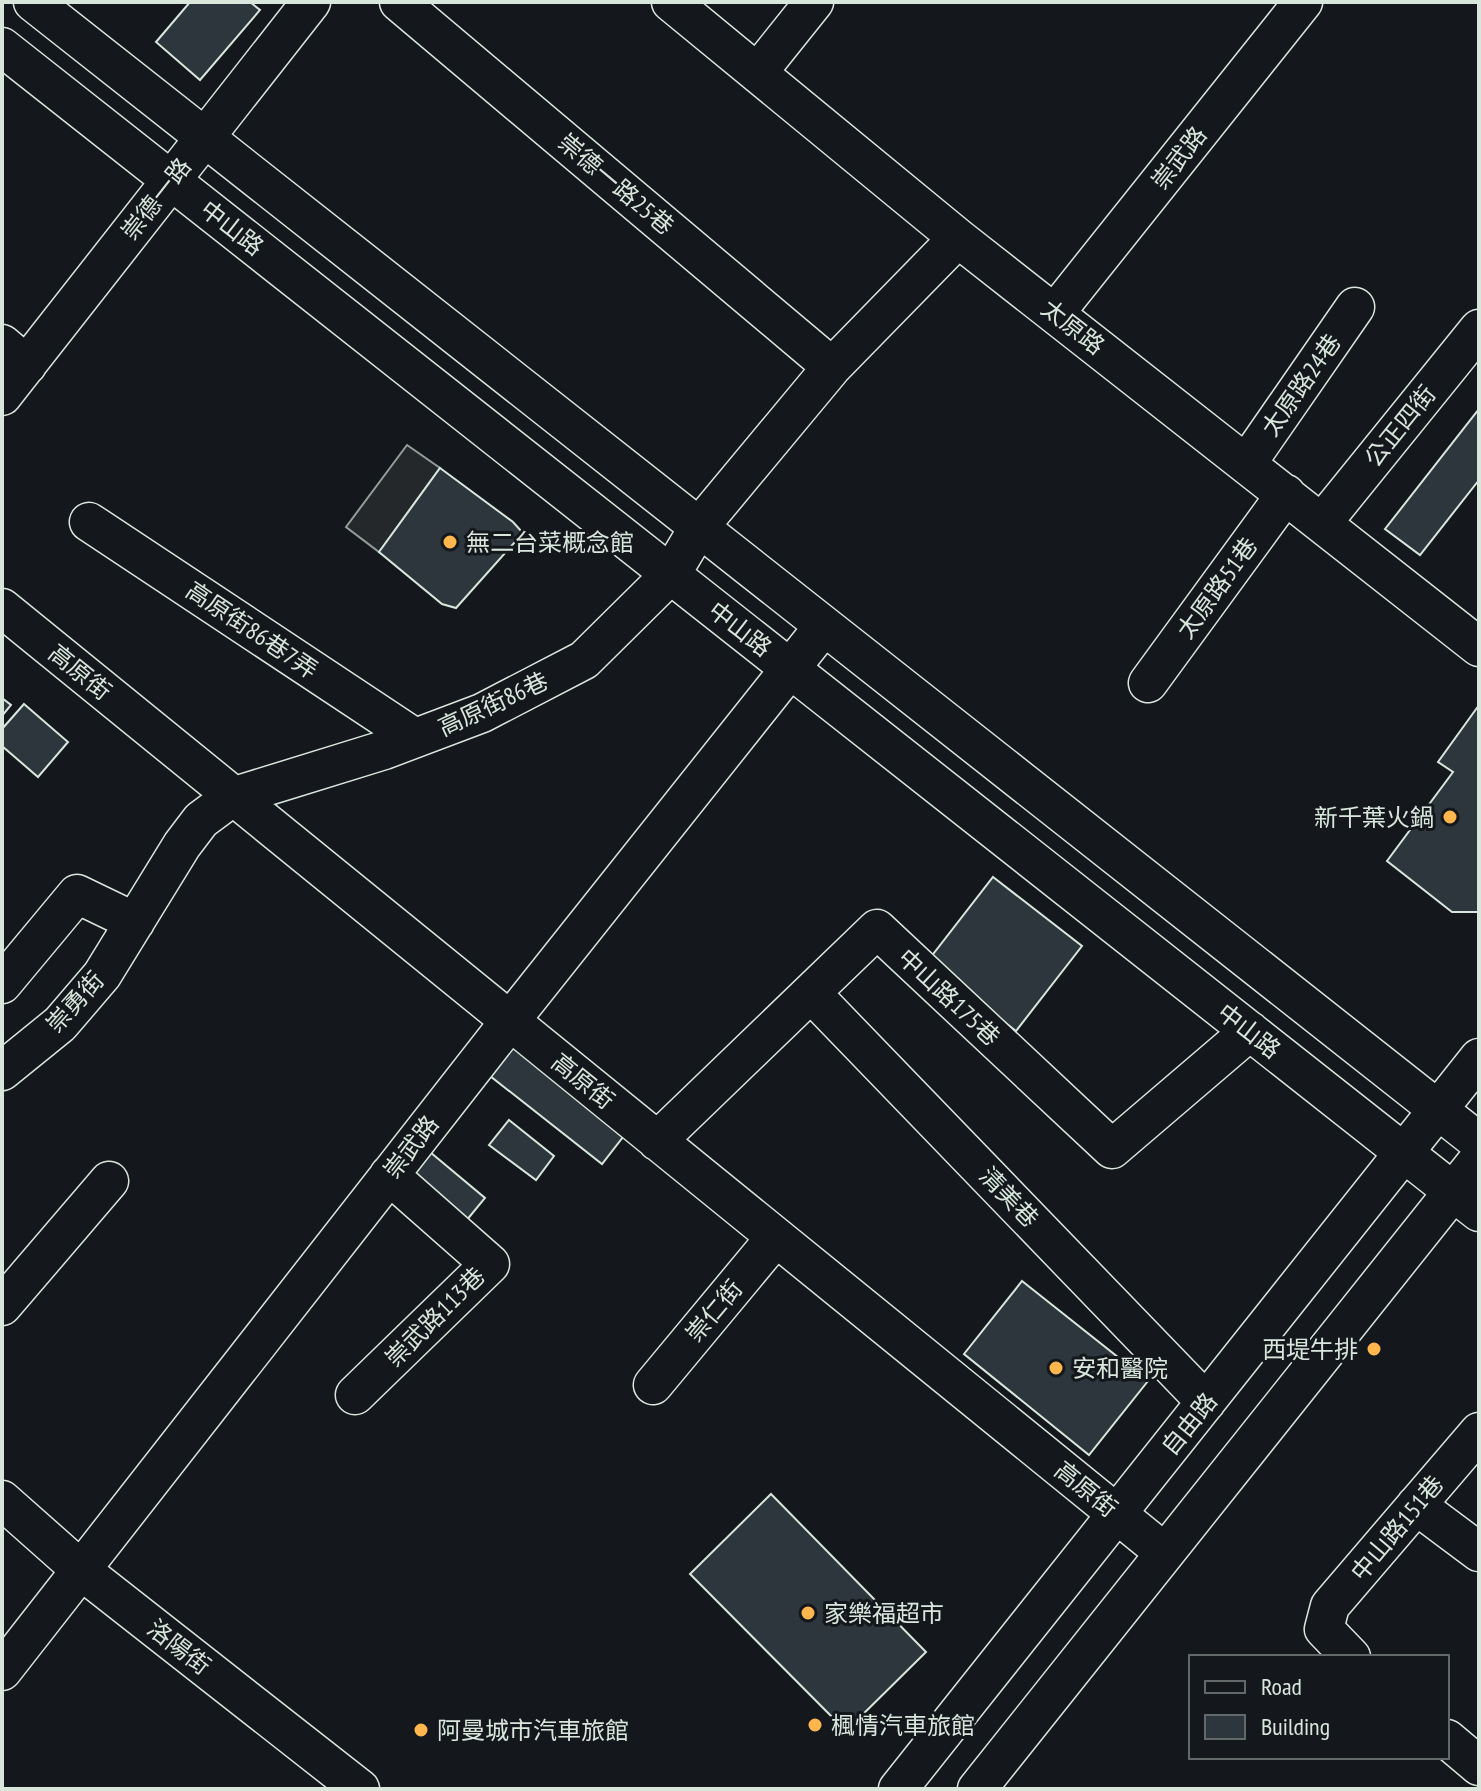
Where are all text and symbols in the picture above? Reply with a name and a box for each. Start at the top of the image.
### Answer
street label: 崇武路 [1145,120,1213,196]
street label: 崇德一路25巷 [552,127,680,241]
street label: 崇德一路 [114,152,198,246]
street label: 中山路 [194,194,270,262]
street label: 太原路 [1035,293,1111,361]
street label: 太原路24巷 [1255,328,1347,442]
street label: 公正四街 [1358,379,1442,473]
place label: 無二台菜概念館 [466,527,634,558]
street label: 太原路51巷 [1170,531,1264,645]
marker: 無二台菜概念館 [441,533,459,551]
street label: 高原街86巷7弄 [180,575,324,685]
street label: 中山路 [702,595,778,663]
street label: 高原街 [42,637,118,707]
street label: 高原街86巷 [433,665,553,743]
place label: 新千葉火鍋 [1314,802,1434,833]
marker: 新千葉火鍋 [1441,808,1459,826]
street label: 中山路175巷 [891,942,1007,1052]
street label: 崇勇街 [39,965,111,1039]
street label: 中山路 [1211,997,1287,1065]
street label: 高原街 [545,1046,621,1116]
street label: 崇武路 [377,1109,445,1185]
street label: 清美巷 [973,1160,1045,1234]
street label: 崇武路113巷 [379,1261,491,1373]
street label: 崇仁街 [679,1273,749,1349]
place label: 西堤牛排 [1262,1334,1358,1365]
marker: 西堤牛排 [1365,1340,1383,1358]
place label: 安和醫院 [1072,1353,1168,1384]
marker: 安和醫院 [1047,1359,1065,1377]
street label: 自由路 [1154,1386,1224,1462]
street label: 高原街 [1048,1454,1124,1524]
street label: 中山路151巷 [1344,1469,1450,1587]
place label: 家樂福超市 [824,1598,944,1629]
marker: 家樂福超市 [799,1604,817,1622]
street label: 洛陽街 [141,1613,217,1681]
legend [1189,1655,1449,1759]
text: Road [1261,1671,1302,1702]
place label: 楓情汽車旅館 [831,1710,975,1741]
text: Building [1261,1711,1330,1742]
place label: 阿曼城市汽車旅館 [437,1715,629,1746]
marker: 楓情汽車旅館 [806,1716,824,1734]
marker: 阿曼城市汽車旅館 [412,1721,430,1739]

